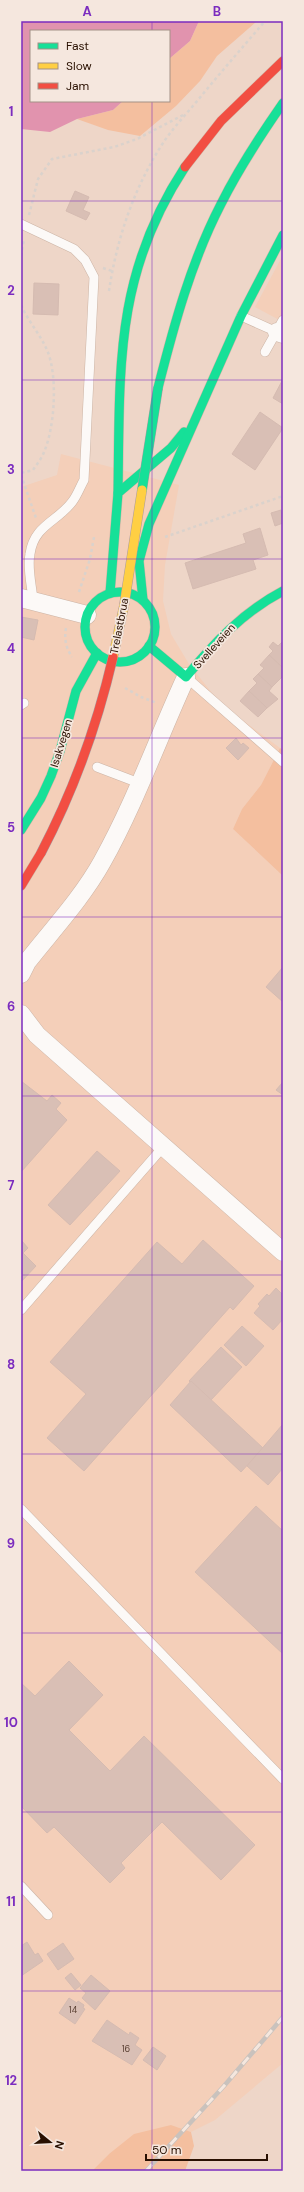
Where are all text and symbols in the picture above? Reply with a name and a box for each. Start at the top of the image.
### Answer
text: A [82,3,92,20]
text: B [213,3,221,20]
legend [30,30,170,102]
text: Fast [66,38,89,54]
text: Slow [66,58,92,74]
text: Jam [66,78,89,94]
text: 1 [9,103,13,120]
text: 2 [7,282,15,299]
text: 3 [7,461,15,478]
street label: Trelastbrua [107,597,131,655]
street label: Svelleveien [190,620,238,672]
text: 4 [7,640,15,657]
street label: Isakvegen [47,717,75,769]
text: 5 [7,819,15,836]
text: 6 [7,998,15,1015]
text: 7 [8,1177,15,1194]
text: 8 [7,1356,15,1373]
text: 9 [7,1535,15,1552]
text: 10 [4,1714,18,1731]
text: 11 [6,1893,16,1910]
house number: 14 [69,2004,78,2016]
house number: 16 [122,2043,131,2055]
text: 12 [5,2072,17,2089]
north arrow [30,2122,70,2162]
scale bar [146,2136,267,2162]
text: N [52,2139,67,2151]
text: 50 m [152,2142,181,2158]

